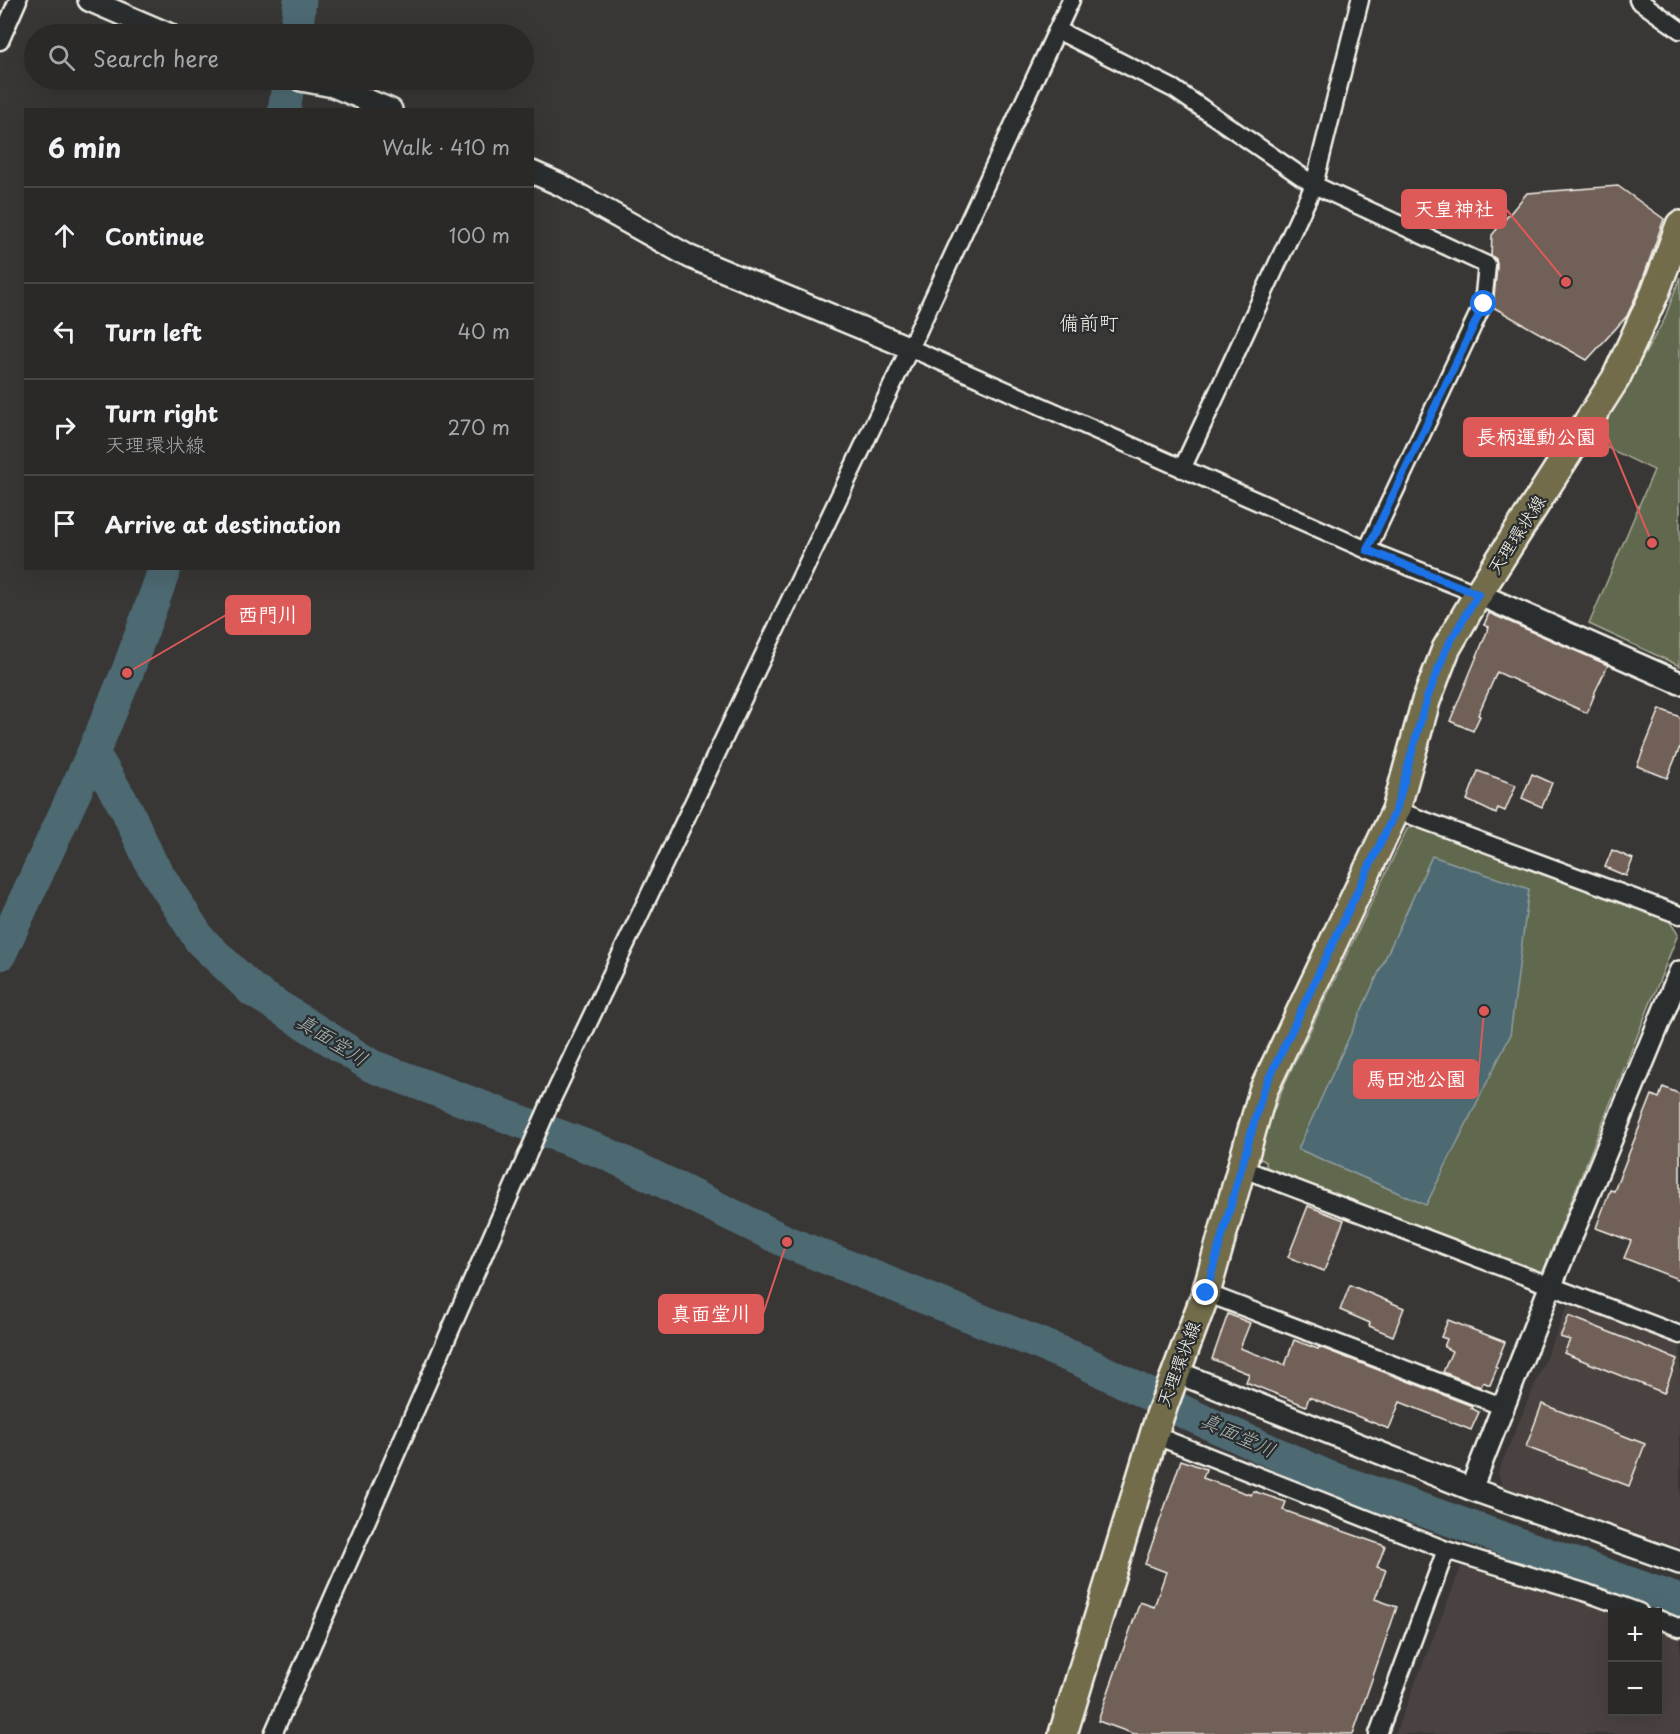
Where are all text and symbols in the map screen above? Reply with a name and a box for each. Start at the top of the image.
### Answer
search box [24,24,534,90]
icon: search [45,41,78,74]
text: Search here [93,41,219,74]
text: 6 min [48,128,121,167]
text: Walk · 410 m [382,132,510,162]
callout: 天皇神社 [1402,190,1506,228]
text: 天皇神社 [1414,193,1494,223]
icon: ahead [48,219,81,252]
text: Continue [105,219,204,252]
text: 100 m [449,220,510,250]
route start [1470,290,1496,316]
district label: 備前町 [1059,307,1119,337]
icon: left [48,315,81,348]
text: Turn left [105,315,202,348]
text: 40 m [458,316,510,346]
text: Turn right [105,396,218,429]
icon: right [48,411,81,444]
text: 270 m [447,412,510,442]
callout: 長柄運動公園 [1464,418,1608,456]
text: 長柄運動公園 [1476,421,1596,451]
text: 天理環状線 [105,429,205,459]
street label: 天理環状線 [1480,489,1552,579]
icon: arrive [48,507,81,540]
text: Arrive at destination [105,507,341,540]
callout: 西門川 [226,596,310,634]
text: 西門川 [238,599,298,629]
water label: 真面堂川 [291,1005,374,1073]
callout: 馬田池公園 [1354,1060,1478,1098]
text: 馬田池公園 [1366,1063,1466,1093]
route end [1192,1279,1218,1305]
callout: 真面堂川 [659,1295,763,1333]
text: 真面堂川 [671,1298,751,1328]
street label: 天理環状線 [1149,1317,1206,1410]
water label: 真面堂川 [1196,1404,1281,1465]
map controls [1608,1608,1662,1716]
button: + [1608,1608,1662,1662]
button: − [1608,1662,1662,1716]

